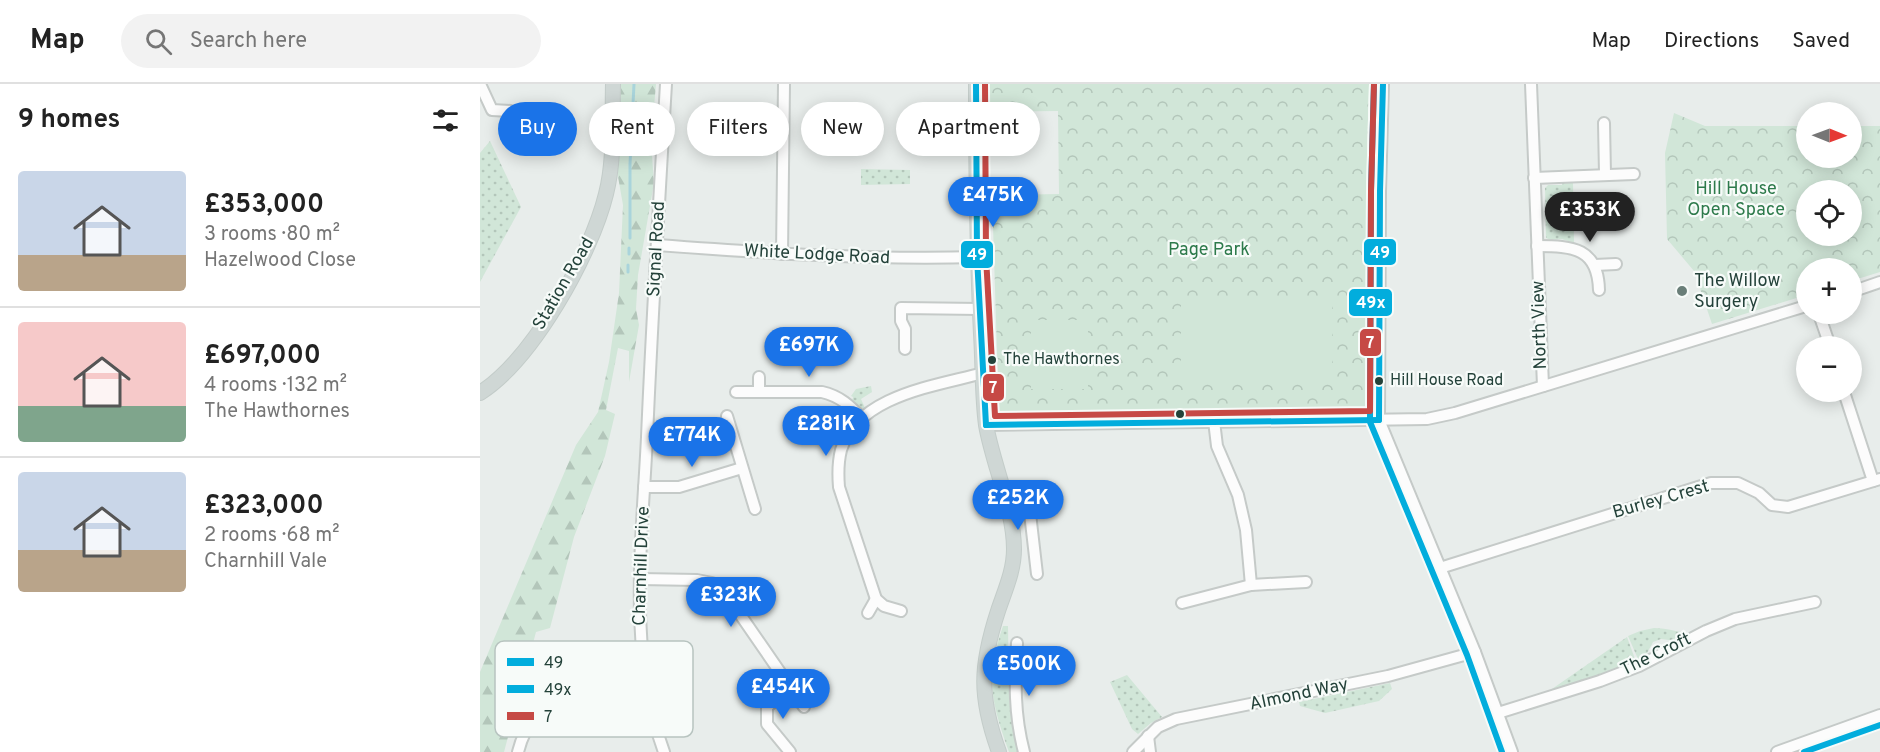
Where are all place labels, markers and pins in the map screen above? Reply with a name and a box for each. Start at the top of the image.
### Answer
pin: £475K [951,177,1035,228]
pin: £353K [1548,192,1632,243]
place label: The Willow Surgery [1694,270,1780,314]
marker: The Willow Surgery [1675,284,1689,298]
pin: £697K [767,327,851,378]
place label: The Hawthornes [1003,350,1120,370]
marker: The Hawthornes [986,354,998,366]
place label: Hill House Road [1390,371,1503,391]
marker: Hill House Road [1373,375,1385,387]
pin: £281K [784,406,868,457]
unlabelled marker [1174,408,1186,420]
pin: £774K [650,417,734,468]
pin: £252K [976,480,1060,531]
pin: £323K [689,577,773,628]
pin: £500K [987,646,1071,697]
pin: £454K [741,669,825,720]

